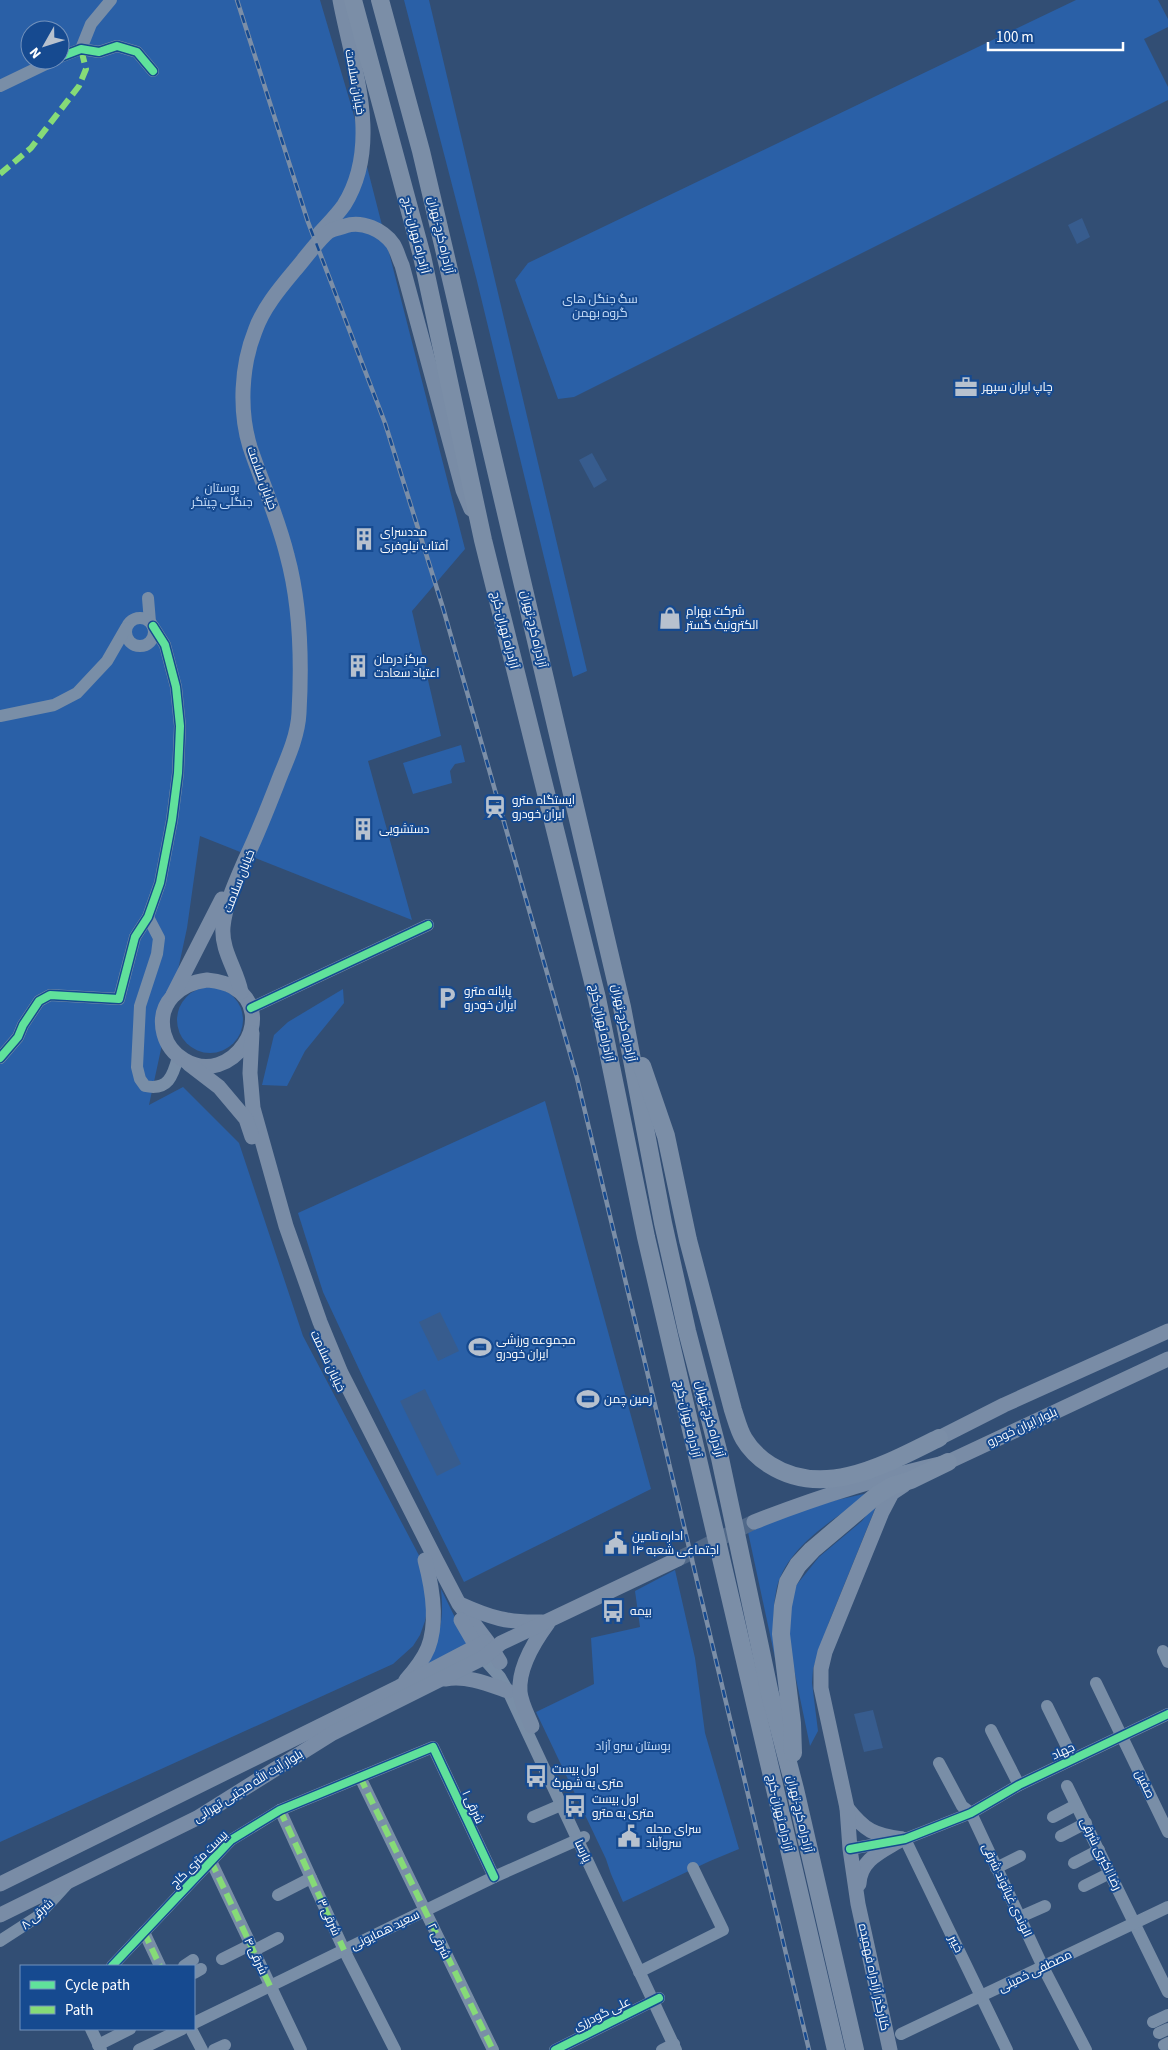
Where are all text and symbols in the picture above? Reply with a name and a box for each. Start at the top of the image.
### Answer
north arrow [20,20,70,70]
scale bar [988,20,1123,52]
text: 100 m [996,27,1034,48]
text: N [25,43,46,62]
street label: خیابان سلامت [340,48,369,116]
street label: آزادراه تهران-کرج [398,195,433,276]
street label: آزادراه کرج-تهران [423,195,458,276]
park label: سگ جنگل های گروه بهمن [562,291,638,322]
office icon: چاپ ایران سپهر [953,374,979,400]
place label: چاپ ایران سپهر [981,379,1053,396]
street label: خیابان سلامت [242,444,281,512]
park label: بوستان جنگلی چیتگر [190,480,253,511]
place label: مددسرای آفتاب نیلوفری [380,524,449,555]
building icon: مددسرای آفتاب نیلوفری [351,526,377,552]
street label: آزادراه کرج-تهران [516,589,551,670]
street label: آزادراه تهران-کرج [487,590,522,671]
place label: شرکت بهرام الکترونیک گستر [685,603,759,634]
shop icon: شرکت بهرام الکترونیک گستر [657,605,683,631]
place label: مرکز درمان اعتیاد سعادت [374,651,440,682]
building icon: مرکز درمان اعتیاد سعادت [345,653,371,679]
place label: ایستگاه مترو ایران خودرو [512,792,575,823]
station icon: ایستگاه مترو ایران خودرو [482,794,508,820]
building icon: دستشویی [350,816,376,842]
place label: دستشویی [379,821,430,838]
street label: خیابان سلامت [220,847,259,915]
place label: پایانه مترو ایران خودرو [464,983,517,1014]
street label: آزادراه تهران-کرج [585,983,618,1064]
street label: آزادراه کرج-تهران [607,983,640,1064]
parking icon: پایانه مترو ایران خودرو [434,985,460,1011]
street label: خیابان سلامت [306,1328,349,1395]
place label: مجموعه ورزشی ایران خودرو [496,1332,576,1363]
sports icon: مجموعه ورزشی ایران خودرو [467,1334,493,1360]
street label: آزادراه تهران-کرج [670,1379,705,1460]
street label: آزادراه کرج-تهران [691,1379,728,1460]
sports icon: زمین چمن [575,1386,601,1412]
place label: زمین چمن [604,1391,652,1408]
street label: بلوار ایران خودرو [984,1404,1060,1451]
place label: اداره تامین اجتماعی شعبه ۱۴ [632,1528,719,1559]
public building icon: اداره تامین اجتماعی شعبه ۱۴ [603,1530,629,1556]
bus stop icon: بیمه [600,1598,626,1624]
place label: بیمه [630,1603,652,1620]
park label: بوستان سرو آزاد [595,1738,671,1755]
street label: جهاد [1049,1739,1078,1764]
street label: بلوار آیت الله مجتبی تهرانی [190,1746,306,1827]
place label: اول بیست متری به شهرک [552,1761,623,1792]
bus stop icon: اول بیست متری به شهرک [523,1763,549,1789]
street label: صفین [1130,1767,1159,1801]
street label: آزادراه تهران-کرج [762,1773,797,1854]
street label: آزادراه کرج-تهران [782,1774,817,1855]
street label: ۱ شرقی [457,1788,488,1827]
place label: اول بیست متری به مترو [592,1791,654,1822]
bus stop icon: اول بیست متری به مترو [562,1793,588,1819]
street label: رضا اکبری شرقی [1076,1815,1125,1893]
place label: سرای محله سروآباد [646,1821,701,1852]
public building icon: سرای محله سروآباد [616,1823,642,1849]
street label: بیست متری کاج [167,1827,232,1892]
street label: پارسا [570,1837,596,1866]
street label: الوندی غیاثوند شرقی [977,1841,1036,1940]
street label: ۸ شرقی [17,1895,57,1934]
street label: ۳ شرقی [313,1896,344,1939]
street label: سعید همایونی [348,1906,423,1955]
street label: ۲ شرقی [423,1921,454,1962]
street label: کنارگذر آزادراه فهمیده [854,1922,893,2032]
street label: خیبر [944,1932,967,1956]
street label: ۴ شرقی [240,1935,272,1978]
street label: مصطفی خمینی [996,1946,1075,1997]
legend [20,1965,195,2030]
text: Cycle path [65,1975,130,1996]
street label: علی گودرزی [571,1993,634,2036]
text: Path [65,2000,93,2021]

